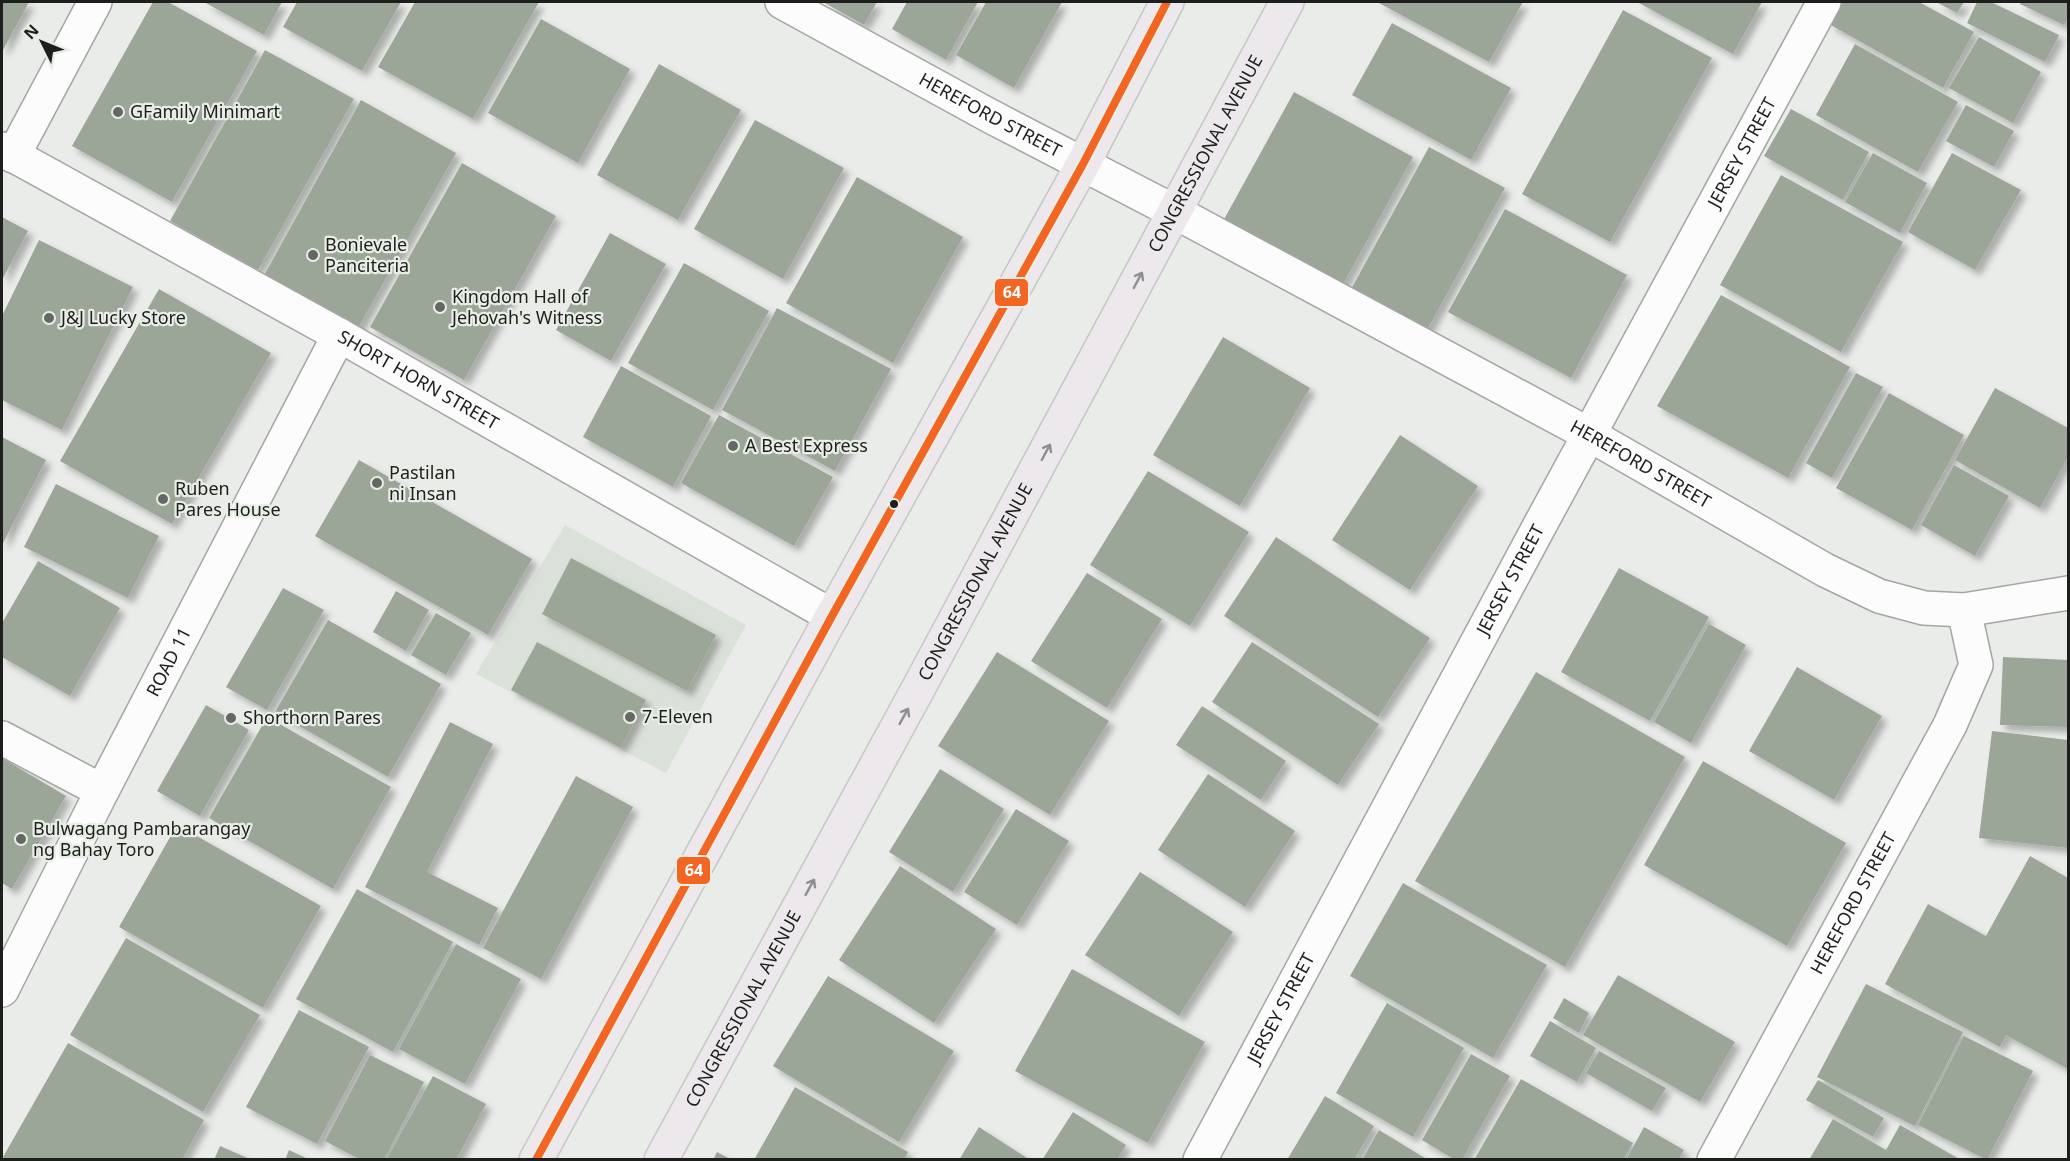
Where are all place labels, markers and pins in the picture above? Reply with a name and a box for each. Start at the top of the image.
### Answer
place label: GFamily Minimart [130,99,281,123]
marker: GFamily Minimart [111,105,125,119]
place label: Bonievale Panciteria [325,232,409,277]
marker: Bonievale Panciteria [306,248,320,262]
place label: Kingdom Hall of Jehovah's Witness [450,284,602,329]
marker: Kingdom Hall of Jehovah's Witness [433,300,447,314]
place label: J&J Lucky Store [59,305,186,329]
marker: J&J Lucky Store [42,311,56,325]
place label: A Best Express [745,433,868,457]
marker: A Best Express [726,439,740,453]
place label: Pastilan ni Insan [389,460,457,505]
place label: Ruben Pares House [175,476,281,521]
marker: Pastilan ni Insan [370,476,384,490]
marker: Ruben Pares House [156,492,170,506]
unlabelled marker [888,498,900,510]
place label: 7-Eleven [642,704,713,728]
place label: Shorthorn Pares [243,705,381,729]
marker: 7-Eleven [623,710,637,724]
marker: Shorthorn Pares [224,711,238,725]
place label: Bulwagang Pambarangay ng Bahay Toro [33,816,251,861]
marker: Bulwagang Pambarangay ng Bahay Toro [14,832,28,846]

